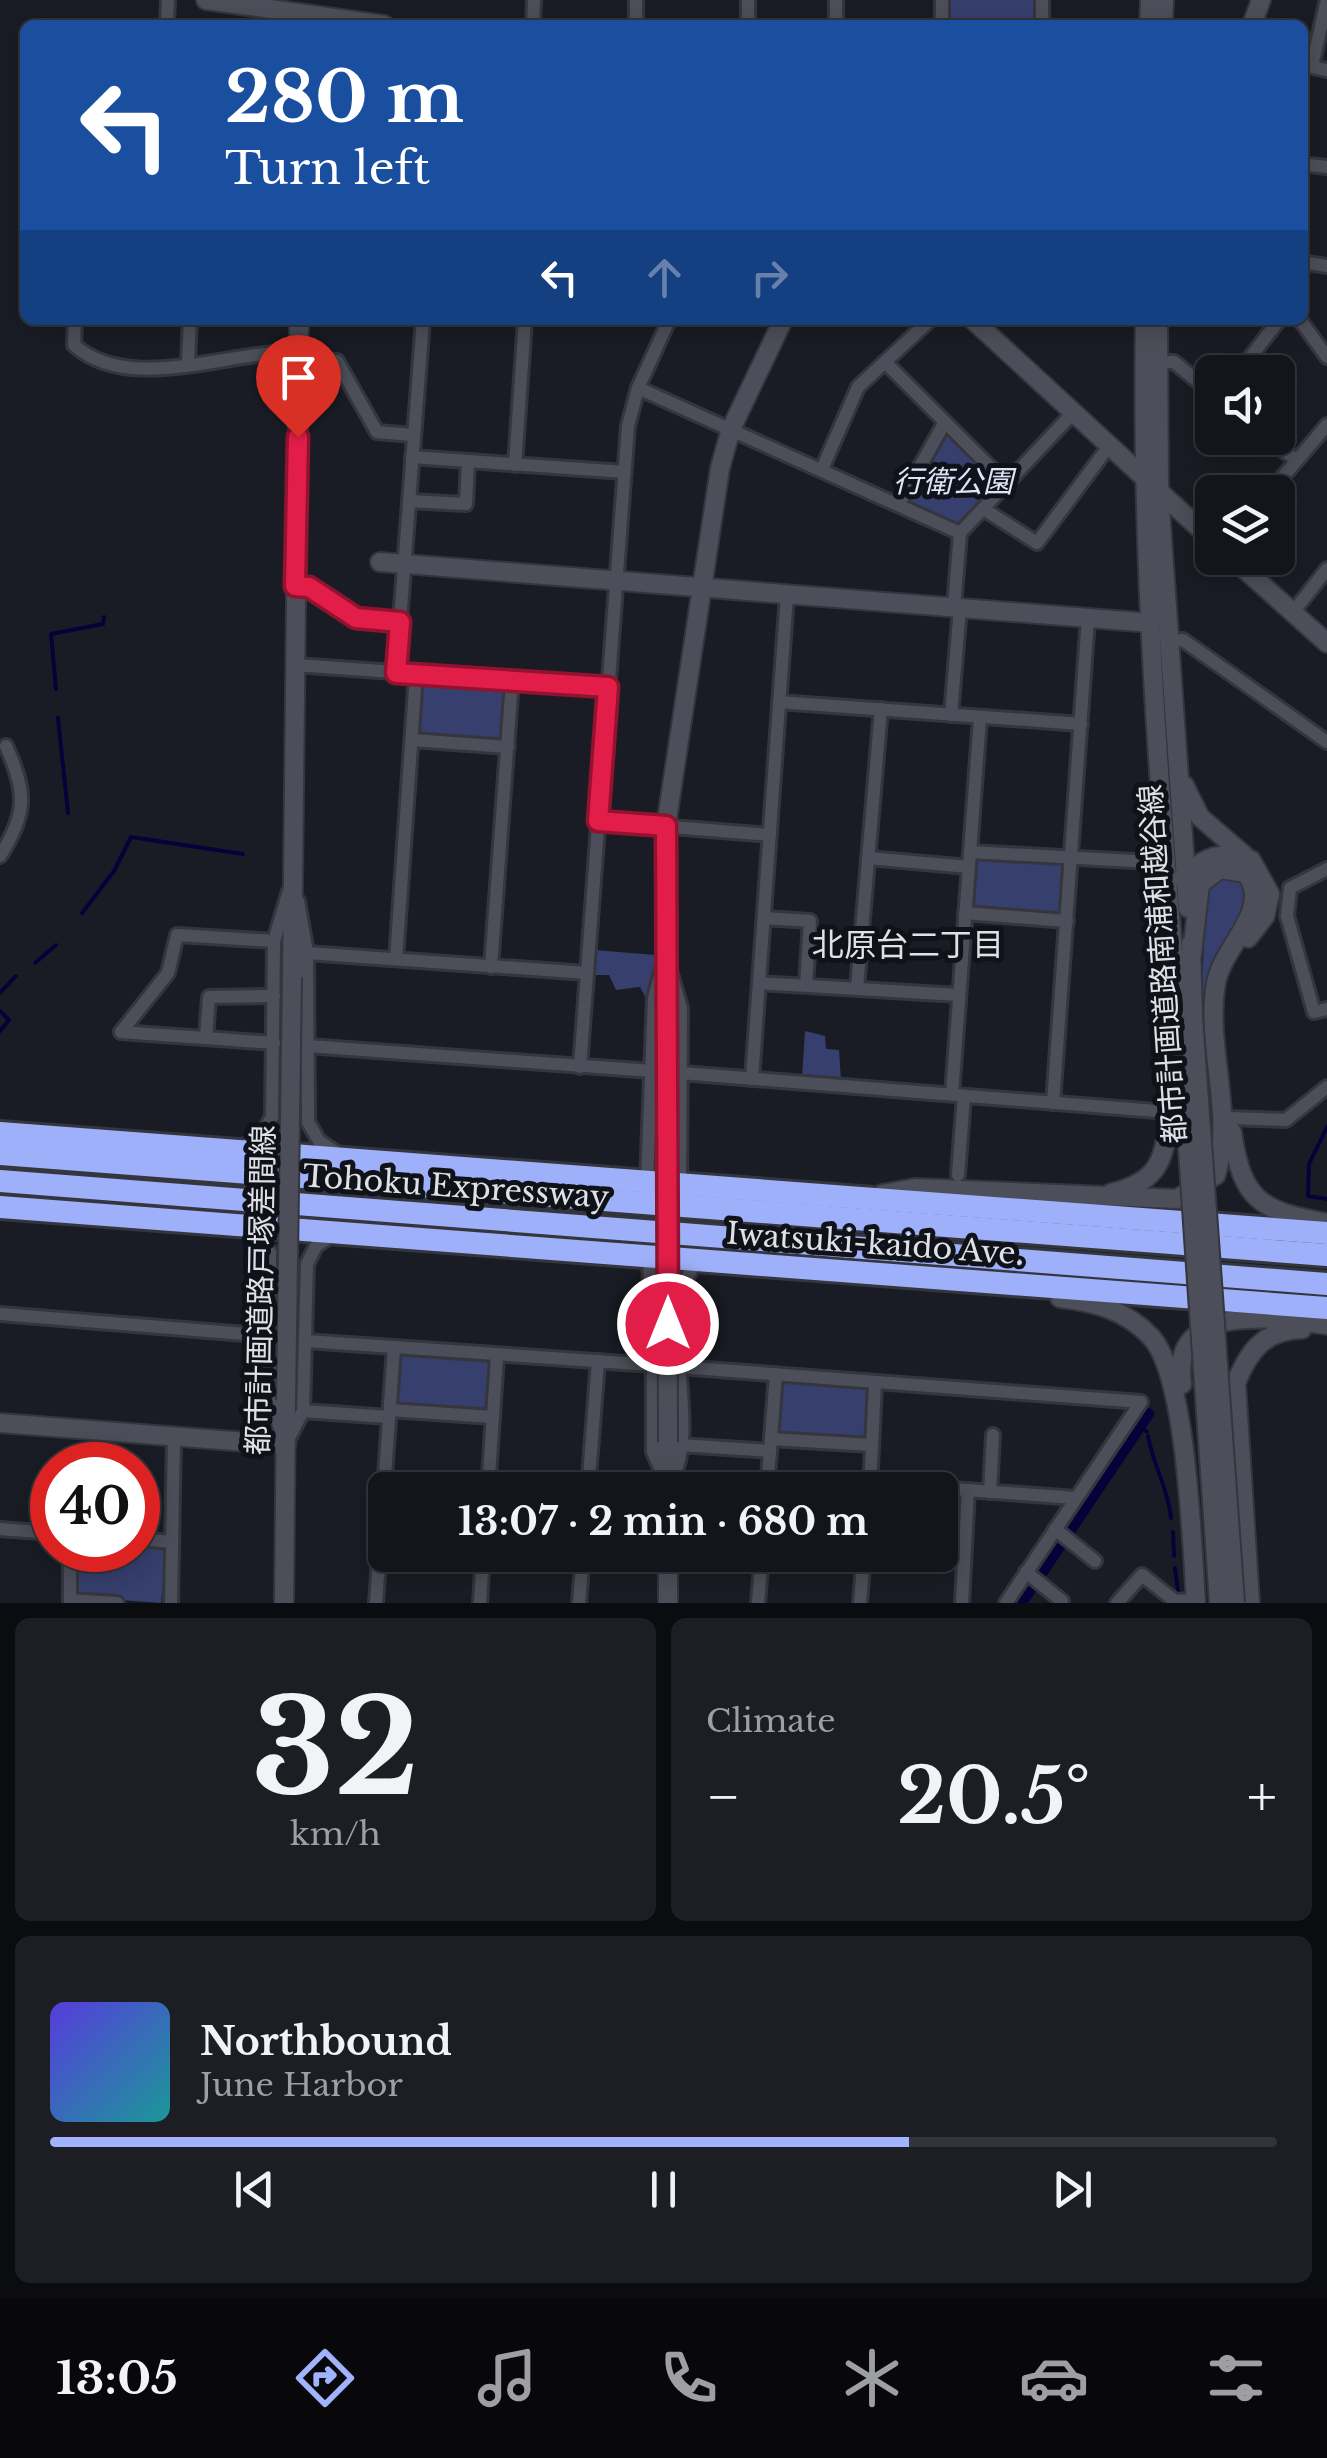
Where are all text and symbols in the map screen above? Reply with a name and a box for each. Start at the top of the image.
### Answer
text: 280 m [225,54,464,141]
icon: left [60,60,190,190]
text: Turn left [225,140,430,196]
icon: left [532,250,587,305]
icon: ahead [637,250,692,305]
icon: right [742,250,797,305]
pin [256,335,341,438]
icon: arrive [271,350,326,405]
map controls [1195,355,1295,575]
button: sound [1195,355,1295,455]
park label: 行衛公園 [893,463,1017,500]
button: layers [1195,475,1295,575]
street label: 都市計画道路南浦和越谷線 [1131,783,1194,1145]
district label: 北原台二丁目 [812,925,1004,965]
street label: 都市計画道路戸塚差間線 [239,1125,282,1455]
street label: Tohoku Expressway [302,1157,610,1216]
street label: Iwatsuki-kaido Ave. [725,1215,1025,1272]
position arrow [616,1272,720,1376]
speed limit sign: 40 [30,1442,160,1572]
text: 13:07 · 2 min · 680 m [458,1498,868,1545]
text: 32 [252,1668,419,1829]
text: Climate [706,1701,835,1741]
text: 20.5° [897,1750,1090,1843]
text: − [706,1763,741,1831]
text: + [1247,1763,1277,1831]
text: km/h [290,1814,381,1854]
text: Northbound [200,2018,452,2065]
text: June Harbor [200,2065,403,2105]
icon: previous [227,2162,282,2217]
icon: pause [636,2162,691,2217]
icon: next [1045,2162,1100,2217]
icon: directions [290,2343,360,2413]
icon: music [472,2343,542,2413]
icon: phone [654,2343,724,2413]
icon: climate [837,2343,907,2413]
icon: car [1019,2343,1089,2413]
icon: filters [1201,2343,1271,2413]
text: 13:05 [56,2350,178,2406]

